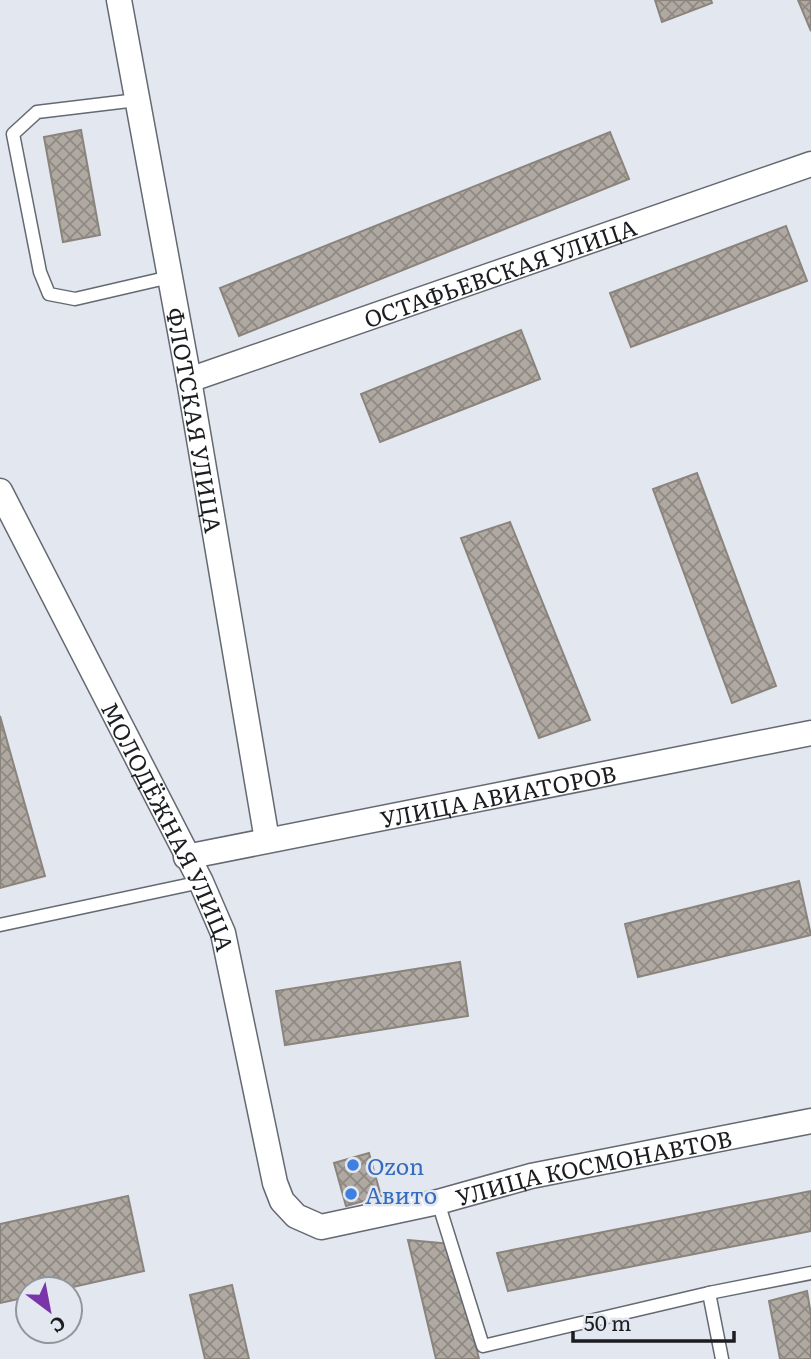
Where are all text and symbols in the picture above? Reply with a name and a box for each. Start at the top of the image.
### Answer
street label: ОСТАФЬЕВСКАЯ УЛИЦА [359,209,641,335]
street label: ФЛОТСКАЯ УЛИЦА [159,305,232,536]
street label: МОЛОДЁЖНАЯ УЛИЦА [94,695,243,954]
street label: УЛИЦА АВИАТОРОВ [377,755,619,835]
street label: УЛИЦА КОСМОНАВТОВ [451,1120,735,1213]
place label: Ozon [367,1148,424,1182]
marker: Ozon [345,1157,361,1173]
place label: Авито [365,1177,437,1211]
marker: Авито [343,1186,359,1202]
north arrow [14,1275,84,1345]
scale bar [573,1300,734,1344]
text: 50 m [584,1306,631,1337]
text: С [45,1310,72,1341]

